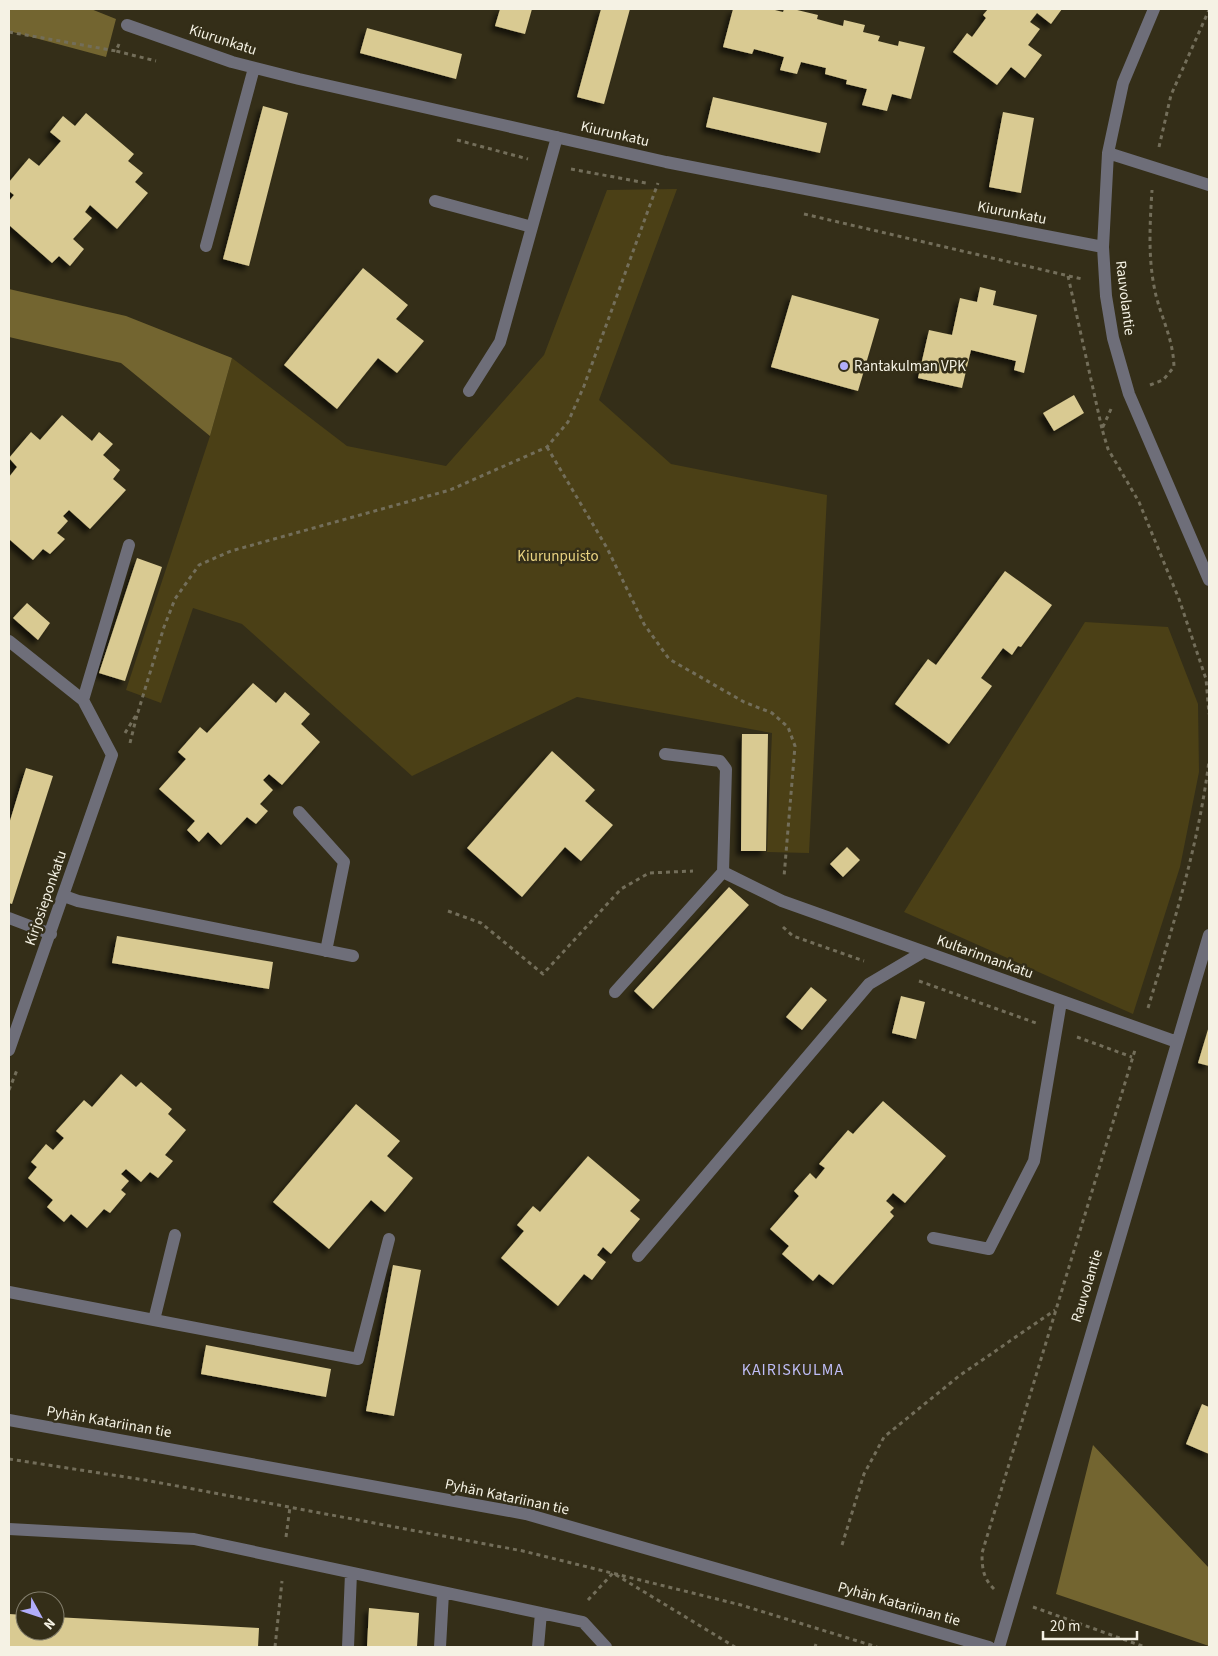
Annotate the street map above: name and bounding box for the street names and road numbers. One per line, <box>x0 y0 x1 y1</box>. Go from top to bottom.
street label: Kiurunkatu <box>186 19 260 61</box>
street label: Kiurunkatu <box>579 116 651 152</box>
street label: Kiurunkatu <box>976 196 1048 230</box>
street label: Rauvolantie <box>1110 259 1140 337</box>
street label: Kirjosieponkatu <box>20 848 72 948</box>
street label: Kultarinnankatu <box>934 930 1036 984</box>
street label: Rauvolantie <box>1066 1247 1108 1325</box>
street label: Pyhän Katariinan tie <box>45 1401 173 1443</box>
street label: Pyhän Katariinan tie <box>443 1474 571 1520</box>
street label: Pyhän Katariinan tie <box>835 1576 963 1632</box>

